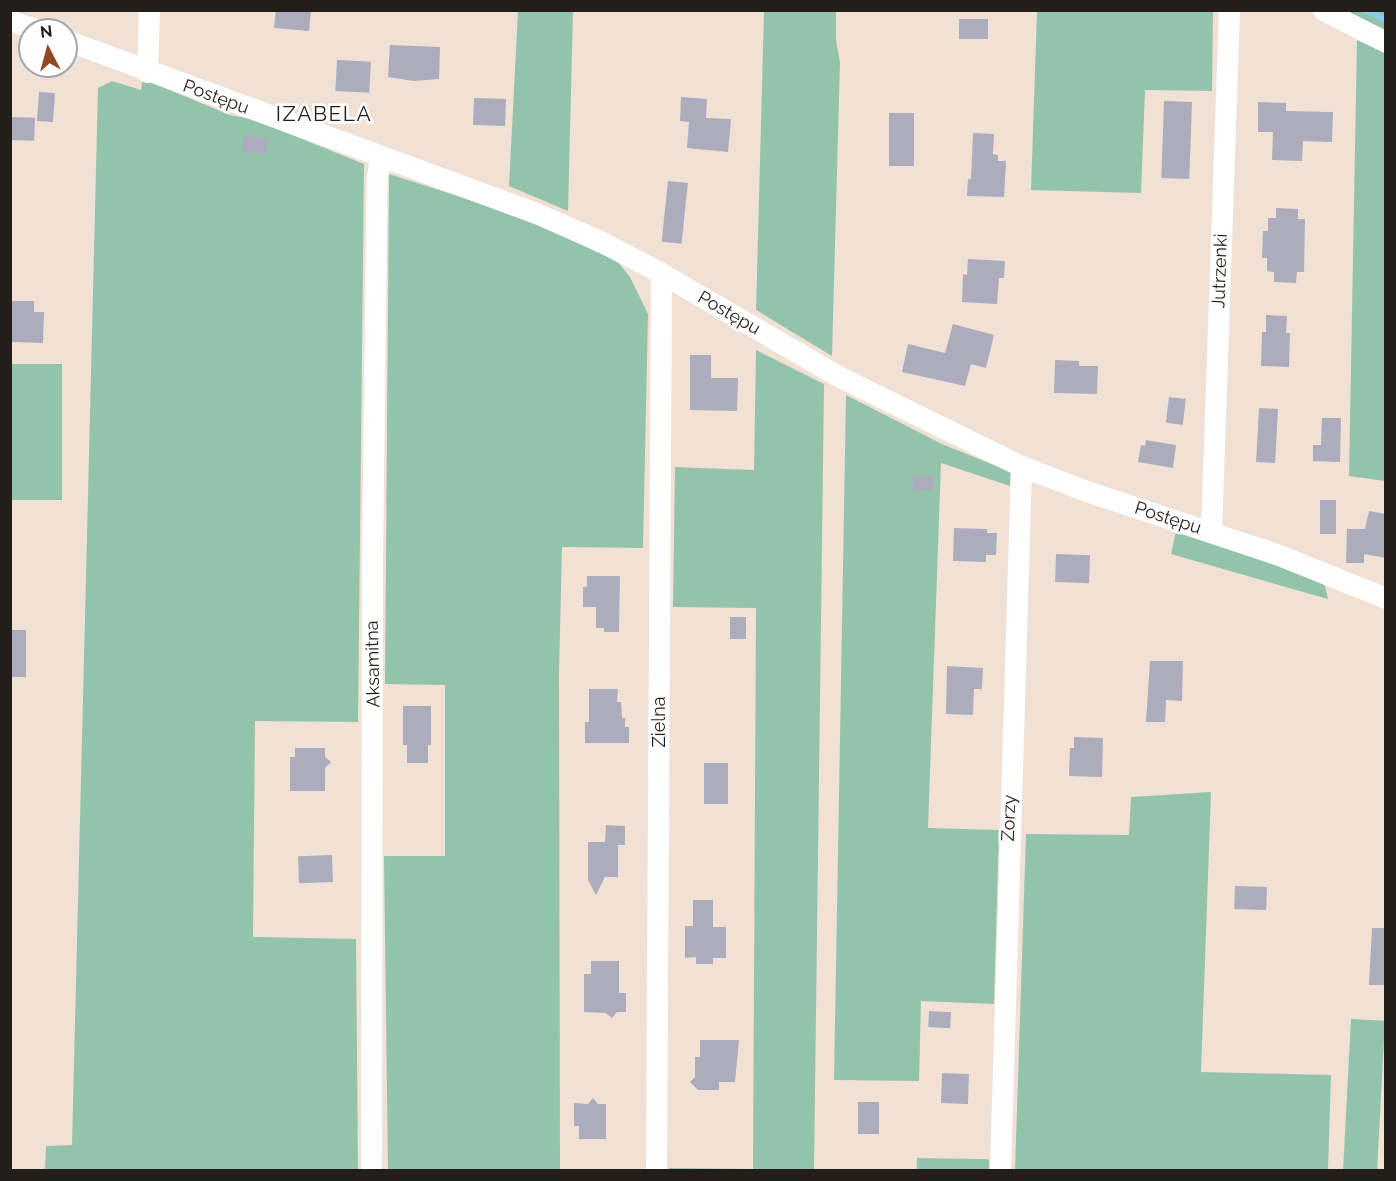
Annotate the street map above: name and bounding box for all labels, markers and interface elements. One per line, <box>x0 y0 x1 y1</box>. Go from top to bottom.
north arrow <box>18 18 78 78</box>
text: N <box>39 22 53 42</box>
street label: Postępu <box>180 75 252 119</box>
district label: IZABELA <box>276 101 372 127</box>
street label: Jutrzenki <box>1208 233 1232 309</box>
street label: Postępu <box>694 286 764 340</box>
street label: Postępu <box>1132 497 1204 539</box>
street label: Aksamitna <box>361 620 385 708</box>
street label: Zielna <box>648 696 670 748</box>
street label: Zorzy <box>997 794 1021 842</box>

